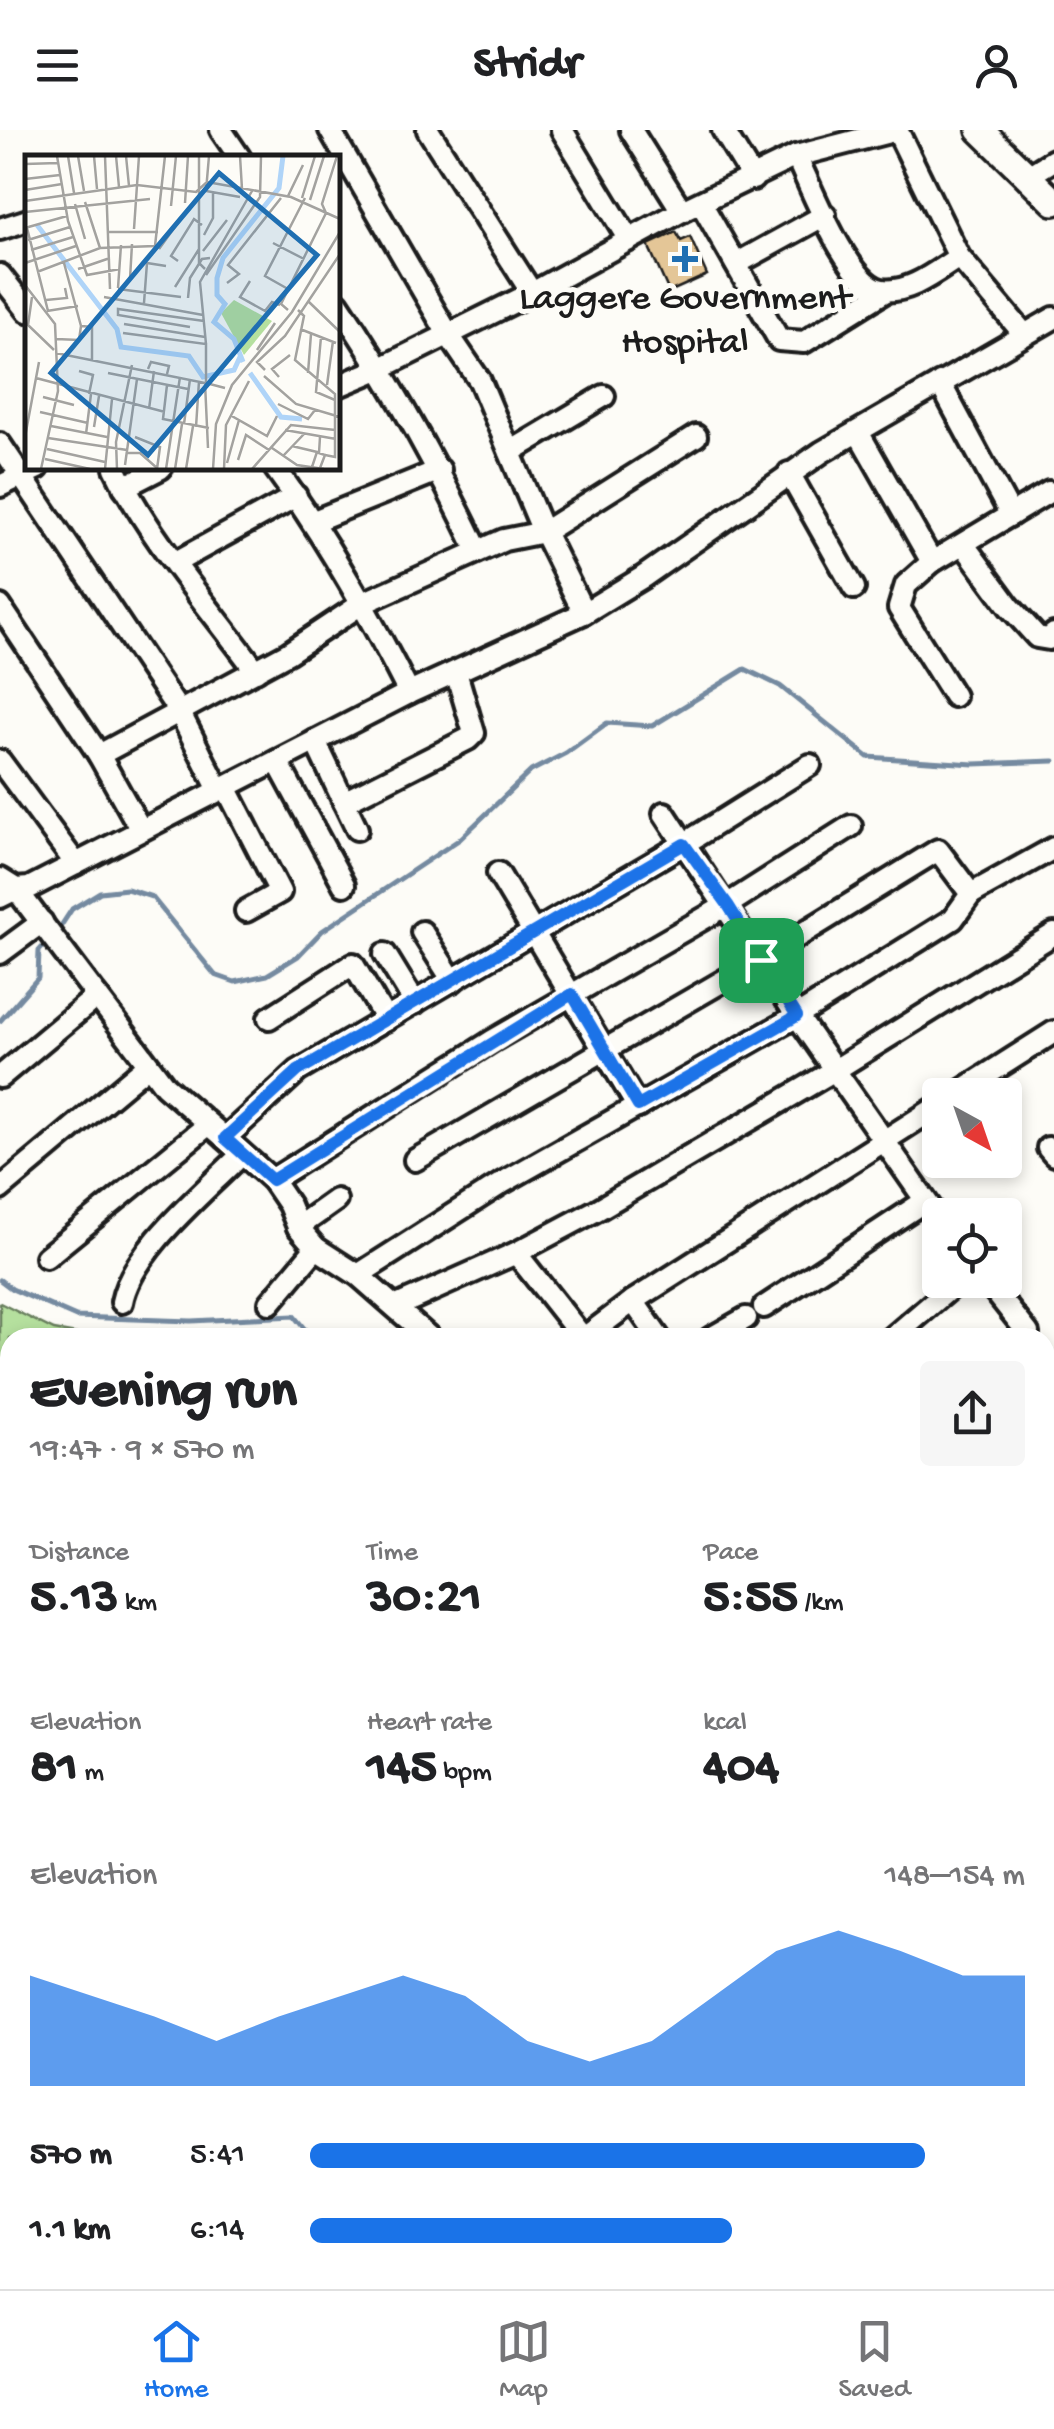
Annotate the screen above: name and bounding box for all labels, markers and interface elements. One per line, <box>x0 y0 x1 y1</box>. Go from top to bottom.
icon: menu <box>30 38 85 93</box>
icon: person <box>969 38 1024 93</box>
text: Stridr <box>473 39 581 92</box>
inset map <box>25 155 340 470</box>
marker: Laggere Government Hospital <box>672 246 698 272</box>
place label: Laggere Government Hospital <box>519 278 854 366</box>
pin <box>719 918 804 1003</box>
icon: arrive <box>734 933 789 988</box>
north arrow <box>922 1078 1022 1178</box>
map controls <box>922 1078 1022 1298</box>
button: locate <box>922 1198 1022 1298</box>
button: share <box>920 1361 1025 1466</box>
text: Evening run <box>30 1362 297 1426</box>
text: 19:47 · 9 × 570 m <box>30 1432 255 1470</box>
text: Distance <box>30 1537 129 1570</box>
text: Time <box>367 1537 418 1570</box>
text: Pace <box>703 1537 758 1570</box>
text: 5.13 <box>30 1570 118 1629</box>
text: 30:21 <box>367 1570 481 1629</box>
text: 5:55 <box>703 1570 798 1629</box>
text: km <box>118 1587 157 1620</box>
text: /km <box>798 1587 844 1620</box>
text: Elevation <box>30 1707 141 1740</box>
text: Heart rate <box>367 1707 492 1740</box>
text: kcal <box>703 1707 747 1740</box>
text: 81 <box>30 1740 78 1799</box>
text: 145 <box>367 1740 437 1799</box>
text: 404 <box>703 1740 779 1799</box>
text: m <box>78 1757 104 1790</box>
text: bpm <box>437 1757 492 1790</box>
text: Elevation <box>30 1858 157 1896</box>
text: 148–154 m <box>885 1858 1025 1896</box>
text: 570 m <box>30 2137 112 2175</box>
text: 5:41 <box>190 2137 245 2175</box>
text: 1.1 km <box>30 2212 110 2250</box>
text: 6:14 <box>190 2212 244 2250</box>
tab: Home <box>144 2314 209 2407</box>
tab: Map <box>496 2314 551 2407</box>
tab: Saved <box>838 2314 910 2407</box>

